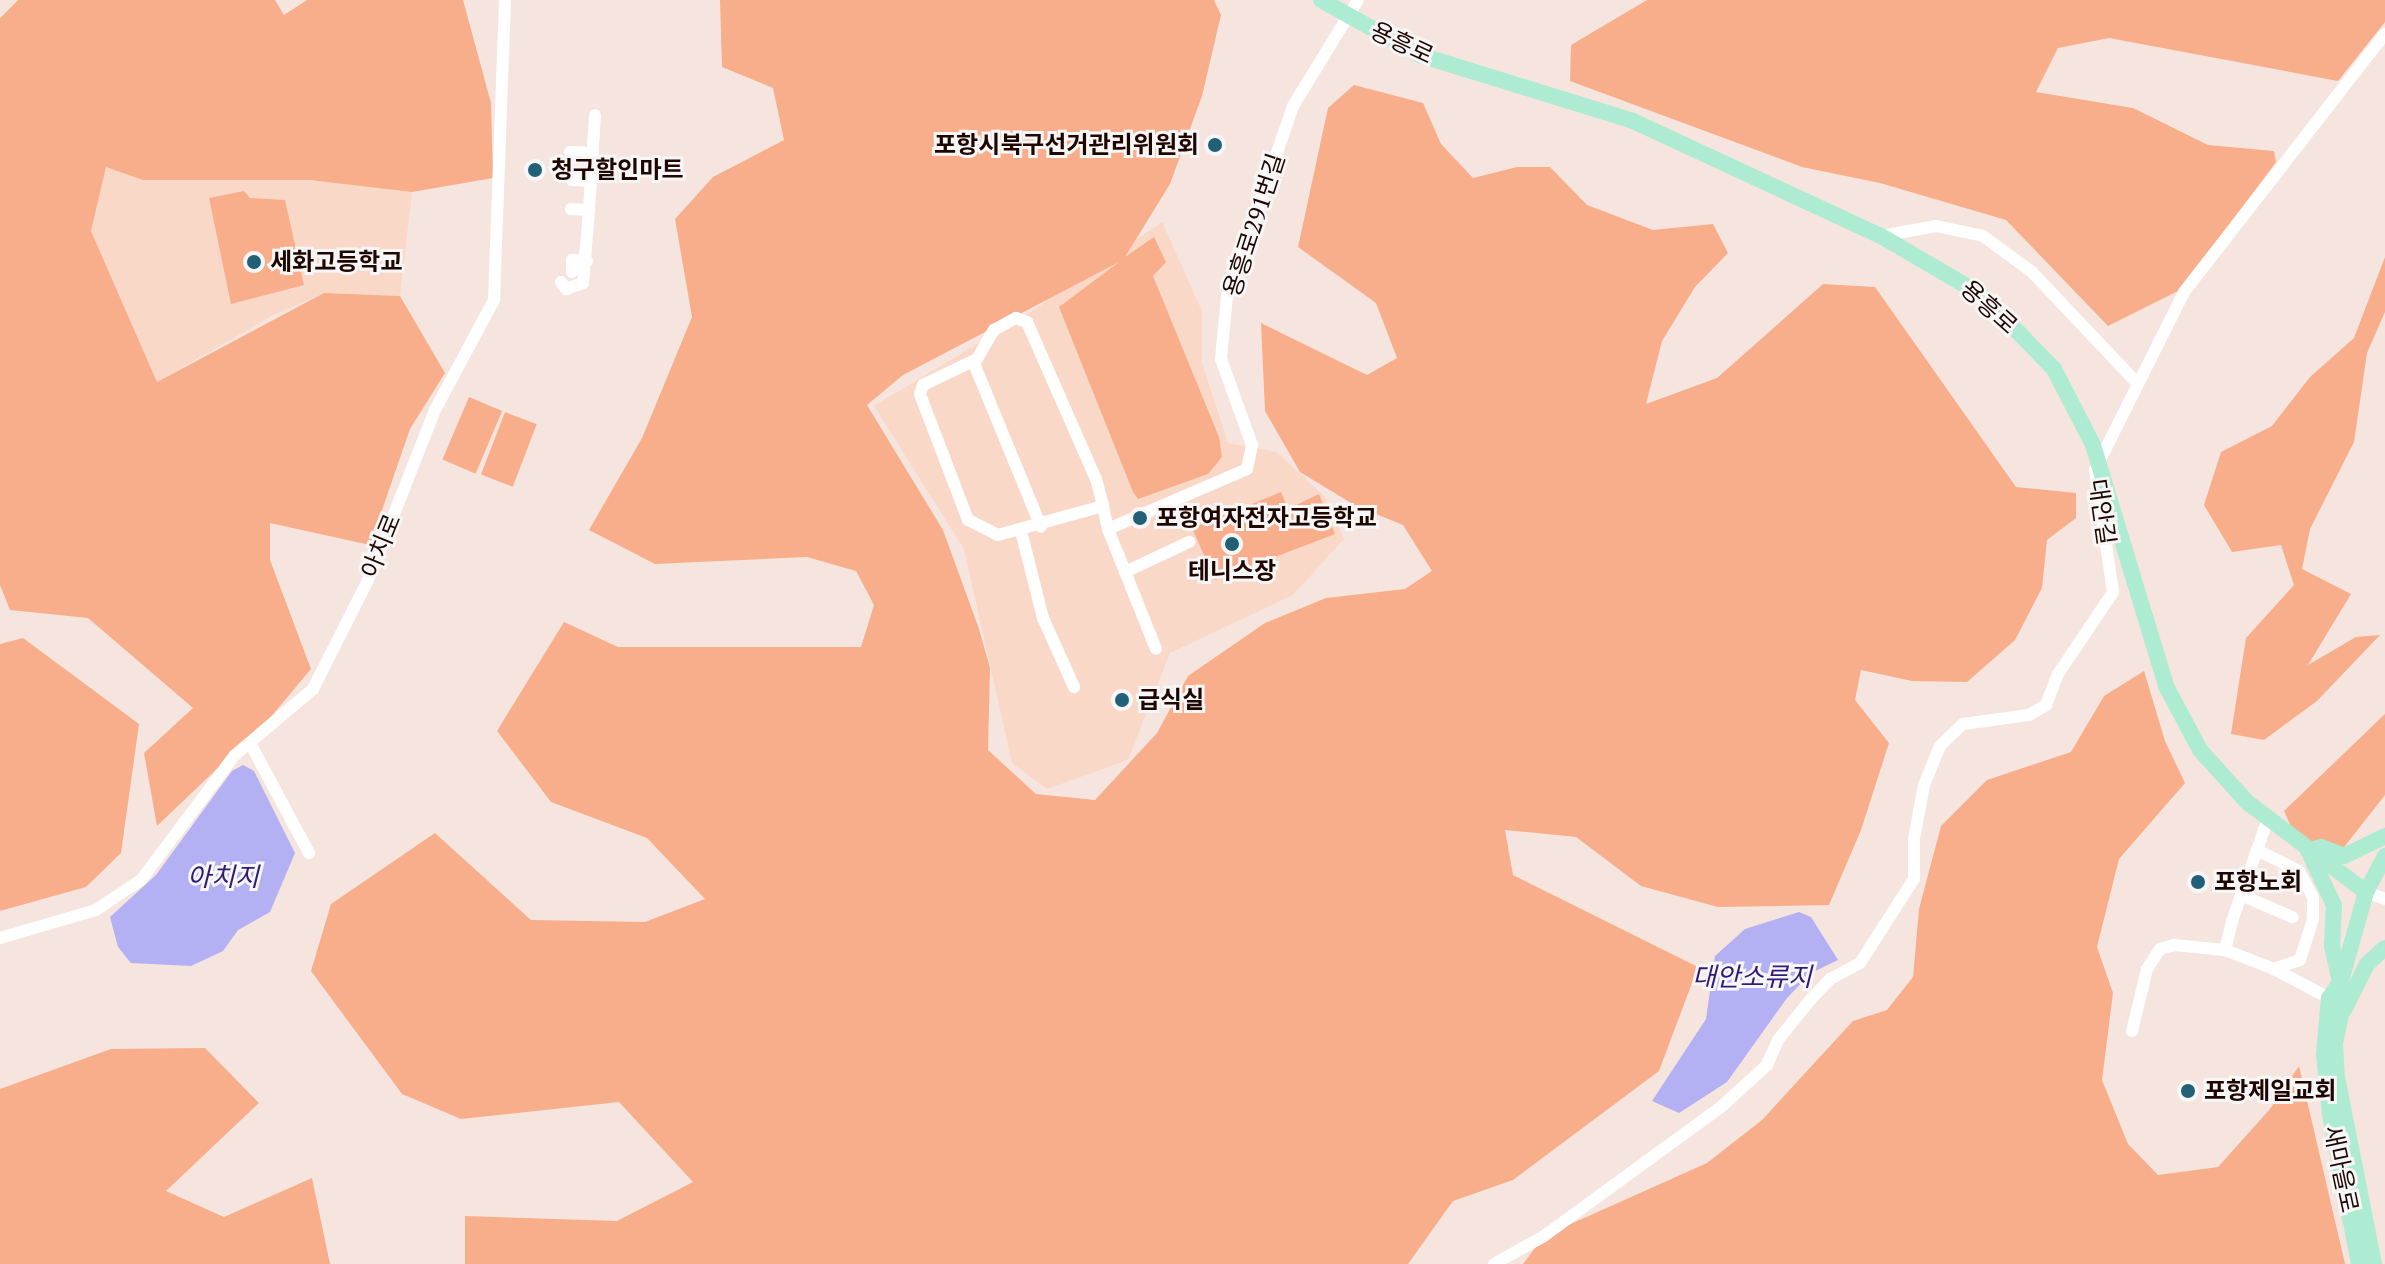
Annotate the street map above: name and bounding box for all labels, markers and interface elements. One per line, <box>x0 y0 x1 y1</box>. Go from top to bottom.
street label: 용흥로 <box>1366 16 1438 70</box>
place label: 포항시북구선거관리위원회 <box>934 131 1199 159</box>
marker: 포항시북구선거관리위원회 <box>1206 136 1224 154</box>
street label: 용흥로291번길 <box>1217 150 1291 300</box>
place label: 청구할인마트 <box>551 156 683 184</box>
marker: 청구할인마트 <box>526 161 544 179</box>
place label: 세화고등학교 <box>270 248 402 276</box>
marker: 세화고등학교 <box>245 253 263 271</box>
street label: 용흥로 <box>1955 274 2023 340</box>
street label: 대안길 <box>2083 477 2121 547</box>
place label: 포항여자전자고등학교 <box>1156 504 1377 532</box>
marker: 포항여자전자고등학교 <box>1131 509 1149 527</box>
street label: 아치로 <box>355 510 407 582</box>
marker: 테니스장 <box>1223 535 1241 553</box>
place label: 테니스장 <box>1188 557 1276 585</box>
place label: 급식실 <box>1138 686 1204 714</box>
marker: 급식실 <box>1113 691 1131 709</box>
water label: 아치지 <box>187 861 259 893</box>
place label: 포항노회 <box>2214 868 2302 896</box>
marker: 포항노회 <box>2189 873 2207 891</box>
water label: 대안소류지 <box>1692 961 1812 993</box>
place label: 포항제일교회 <box>2204 1077 2336 1105</box>
marker: 포항제일교회 <box>2179 1082 2197 1100</box>
street label: 새마을로 <box>2318 1123 2364 1215</box>

